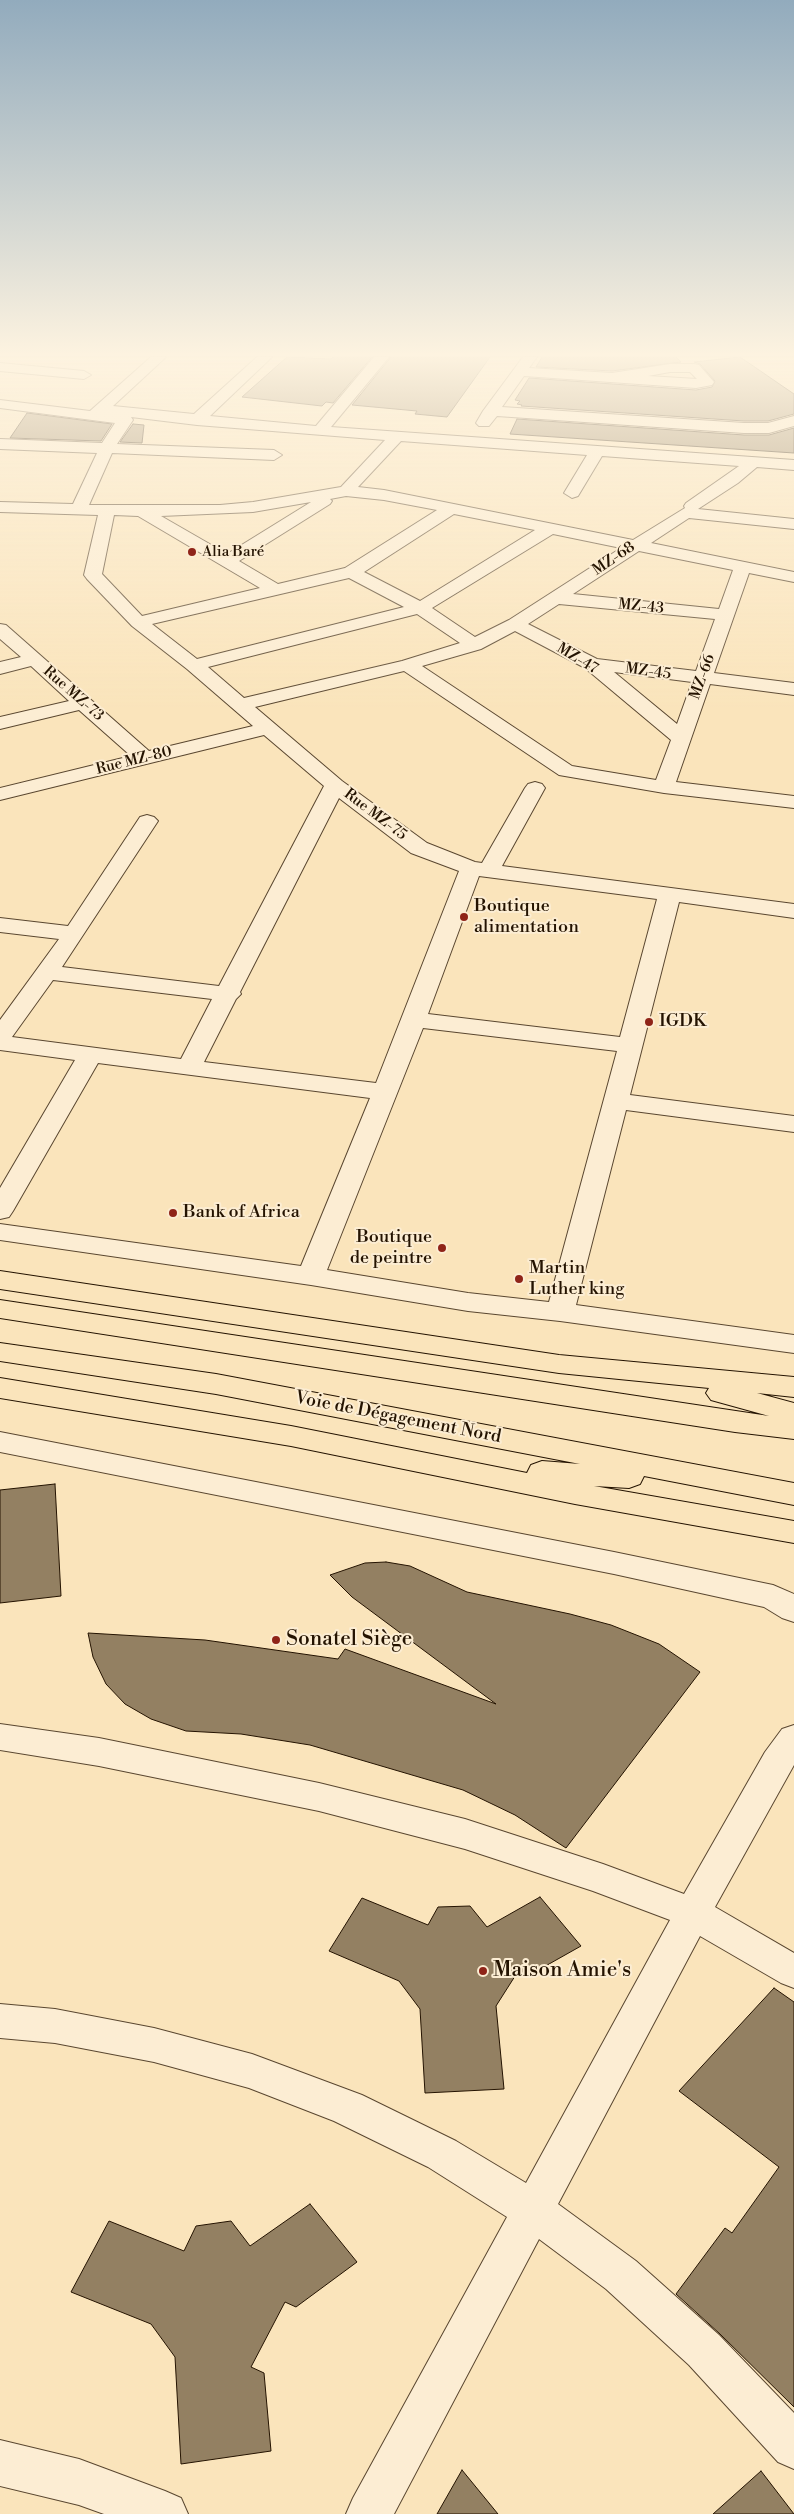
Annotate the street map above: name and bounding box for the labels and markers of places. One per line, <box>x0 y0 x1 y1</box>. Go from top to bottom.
place label: Alia Baré <box>202 543 264 561</box>
marker: Alia Baré <box>186 546 198 558</box>
place label: Boutique alimentation <box>474 896 579 939</box>
marker: Boutique alimentation <box>458 911 470 923</box>
place label: IGDK <box>659 1011 706 1033</box>
marker: IGDK <box>643 1016 655 1028</box>
place label: Bank of Africa <box>183 1202 300 1224</box>
marker: Bank of Africa <box>167 1207 179 1219</box>
place label: Boutique de peintre <box>350 1227 432 1270</box>
marker: Boutique de peintre <box>436 1242 448 1254</box>
place label: Martin Luther king <box>529 1258 624 1300</box>
marker: Martin Luther king <box>513 1273 525 1285</box>
place label: Sonatel Siège <box>286 1627 412 1653</box>
marker: Sonatel Siège <box>270 1634 282 1646</box>
place label: Maison Amie's <box>493 1958 631 1984</box>
marker: Maison Amie's <box>477 1965 489 1977</box>

